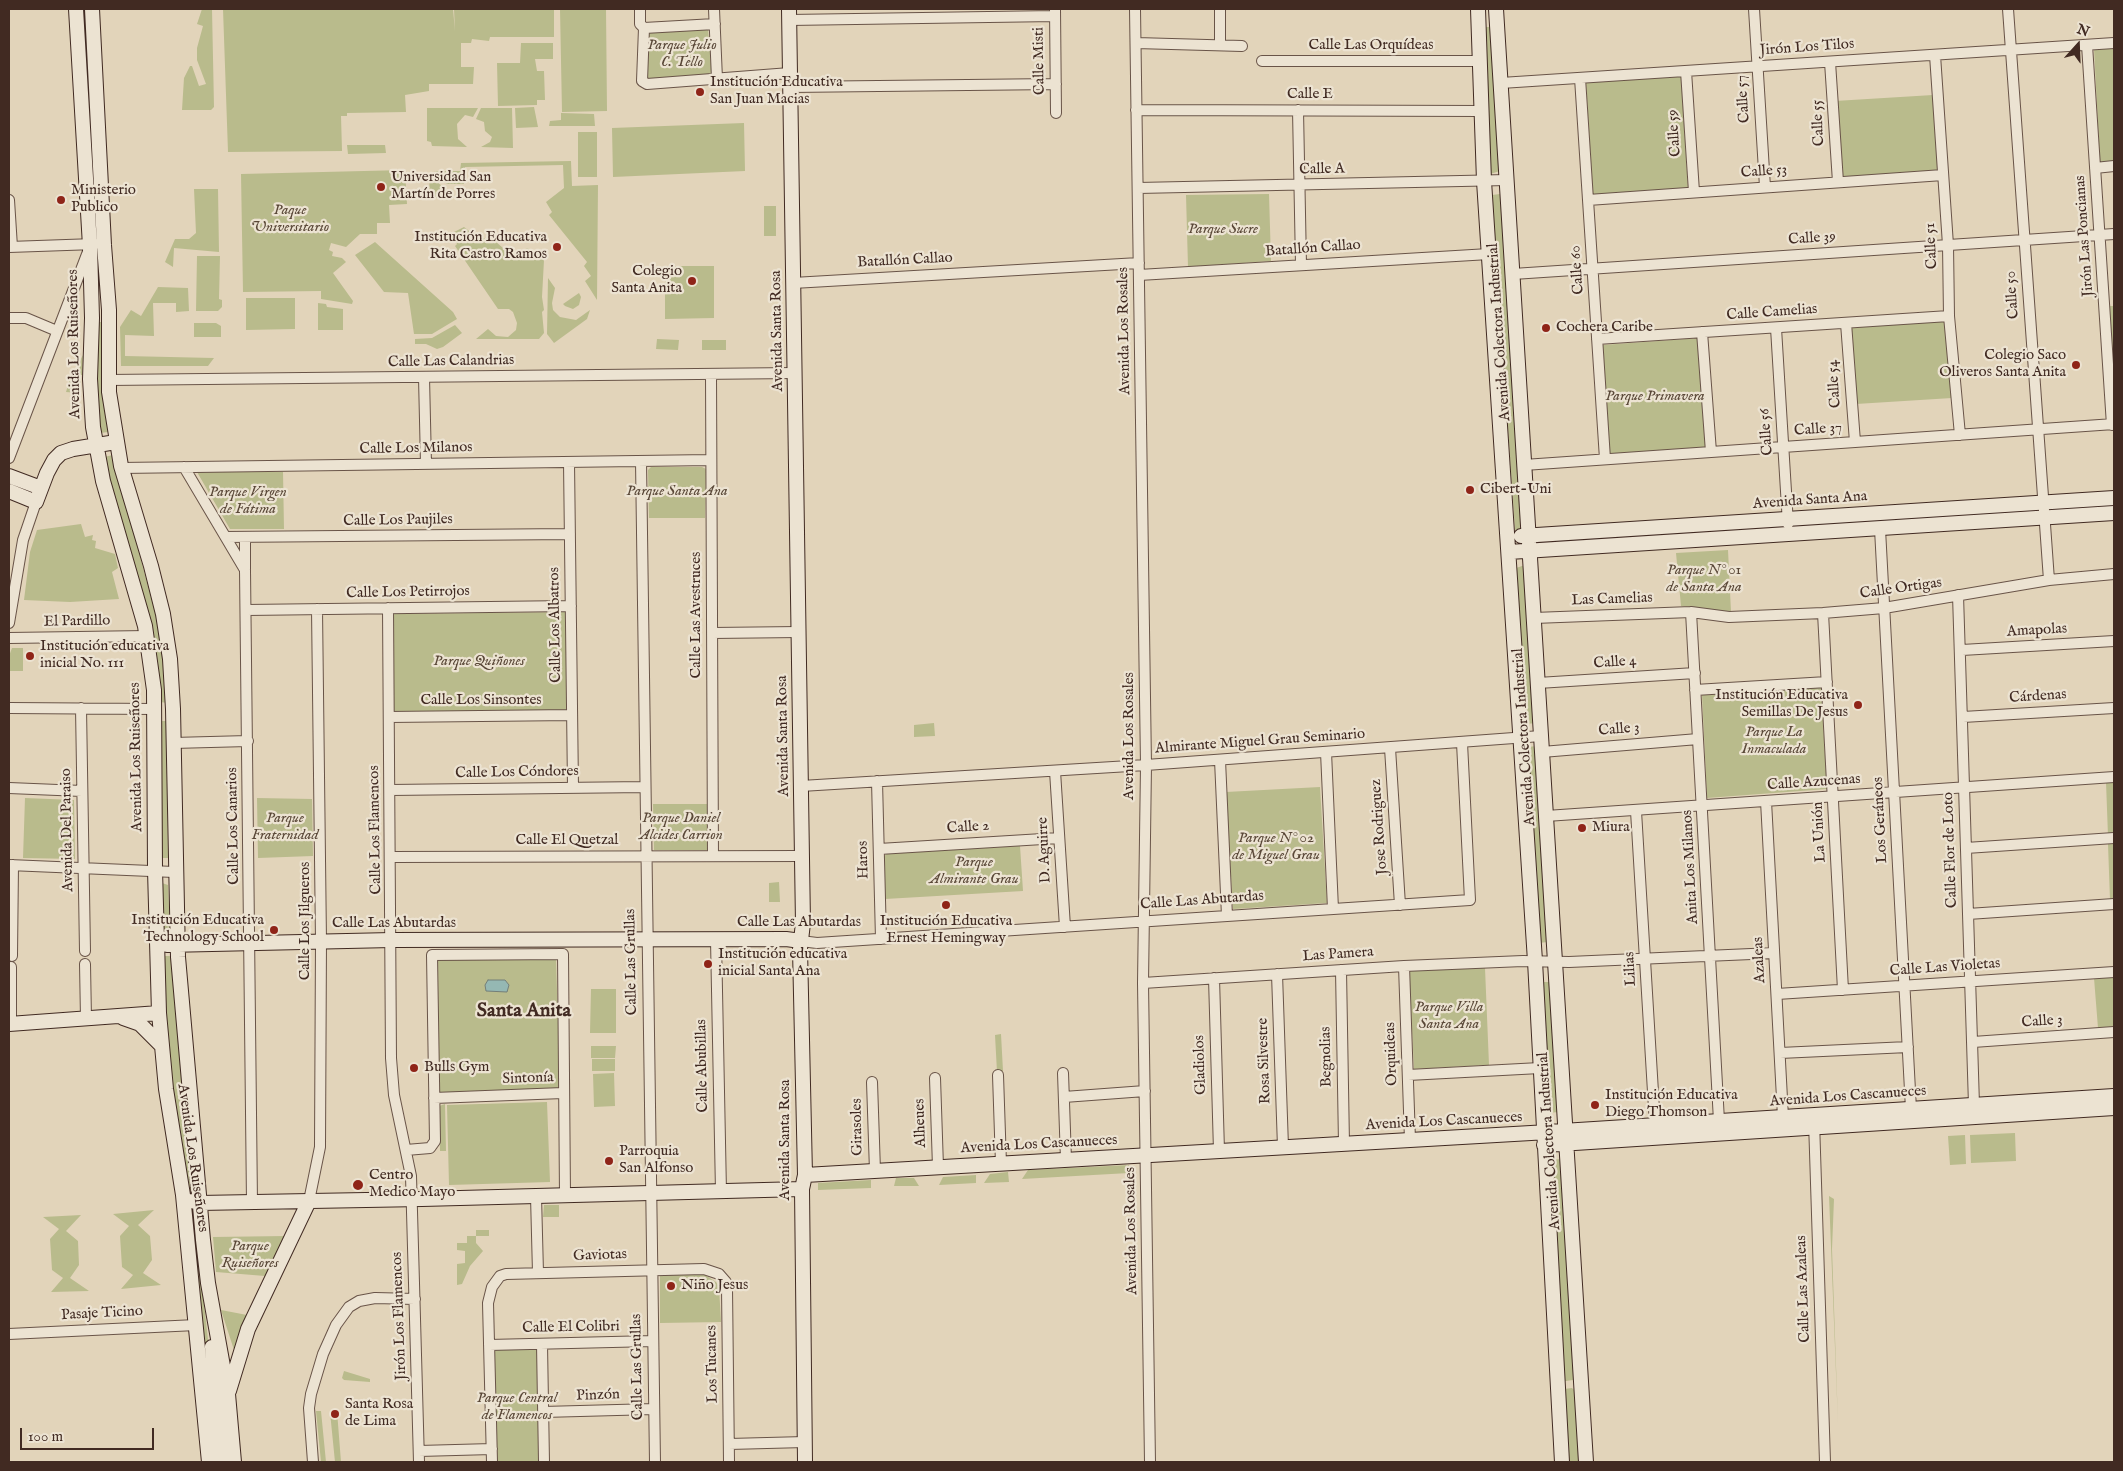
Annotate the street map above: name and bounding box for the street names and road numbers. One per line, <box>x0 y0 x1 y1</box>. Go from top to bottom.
street label: Calle Misti <box>1030 27 1050 95</box>
street label: Jirón Los Tilos <box>1759 36 1855 60</box>
street label: Calle Las Orquídeas <box>1309 37 1433 55</box>
street label: Calle 57 <box>1733 74 1755 124</box>
street label: Calle E <box>1287 86 1333 104</box>
street label: Calle 55 <box>1809 99 1829 147</box>
street label: Calle 59 <box>1664 109 1686 157</box>
street label: Calle A <box>1299 161 1345 179</box>
street label: Calle 53 <box>1740 161 1788 183</box>
street label: Jirón Las Poncianas <box>2072 175 2098 297</box>
street label: Calle 51 <box>1922 222 1942 270</box>
street label: Calle 39 <box>1788 228 1836 250</box>
street label: Batallón Callao <box>1265 237 1361 261</box>
street label: Avenida Colectora Industrial <box>1485 242 1515 422</box>
street label: Calle 60 <box>1567 245 1589 295</box>
street label: Batallón Callao <box>857 250 953 272</box>
street label: Avenida Los Rosales <box>1115 267 1135 395</box>
street label: Avenida Los Ruiseñores <box>65 269 85 419</box>
street label: Avenida Santa Rosa <box>768 270 788 392</box>
street label: Calle 50 <box>2002 270 2024 320</box>
street label: Calle Camelias <box>1726 301 1818 325</box>
street label: Calle Las Calandrias <box>388 352 514 372</box>
street label: Calle 54 <box>1824 359 1846 409</box>
street label: Calle 56 <box>1756 408 1778 456</box>
street label: Calle 37 <box>1793 419 1843 441</box>
street label: Calle Los Milanos <box>359 439 473 459</box>
street label: Avenida Santa Ana <box>1752 488 1868 514</box>
street label: Calle Los Paujiles <box>343 511 453 531</box>
street label: Calle Las Avestruces <box>688 552 706 678</box>
street label: Calle Los Albatros <box>546 567 566 683</box>
street label: Calle Ortigas <box>1859 574 1943 604</box>
street label: Calle Los Petirrojos <box>346 583 470 603</box>
street label: Las Camelias <box>1571 590 1653 610</box>
street label: El Pardillo <box>44 612 110 632</box>
street label: Amapolas <box>2006 620 2068 642</box>
street label: Avenida Colectora Industrial <box>1510 647 1540 827</box>
street label: Calle 4 <box>1593 653 1637 673</box>
street label: Avenida Los Rosales <box>1121 672 1139 800</box>
street label: Avenida Santa Rosa <box>774 675 794 797</box>
street label: Avenida Los Ruiseñores <box>127 682 147 832</box>
street label: Cárdenas <box>2009 686 2067 708</box>
street label: Calle Los Sinsontes <box>420 692 542 710</box>
street label: Calle 3 <box>1598 719 1640 741</box>
street label: Almirante Miguel Grau Seminario <box>1154 726 1366 758</box>
street label: Calle Los Cóndores <box>455 763 579 783</box>
street label: Calle Los Flamencos <box>366 765 386 895</box>
street label: Calle Los Canarios <box>224 767 244 885</box>
street label: Avenida Del Paraiso <box>58 768 78 892</box>
street label: Calle Azucenas <box>1767 771 1861 795</box>
street label: Los Geráneos <box>1870 776 1892 864</box>
street label: Jose Rodriguez <box>1368 779 1392 875</box>
street label: Calle Flor de Loto <box>1940 792 1962 908</box>
street label: La Unión <box>1809 801 1831 863</box>
street label: Anita Los Milanos <box>1679 809 1703 925</box>
street label: D. Aguirre <box>1034 816 1056 884</box>
street label: Calle 2 <box>946 818 990 838</box>
street label: Calle El Quetzal <box>516 832 618 850</box>
street label: Haros <box>855 841 873 879</box>
street label: Calle Los Jilgueros <box>297 862 315 980</box>
street label: Calle Las Abutardas <box>1140 888 1264 914</box>
street label: Calle Las Grullas <box>622 909 642 1015</box>
street label: Calle Las Abutardas <box>737 914 861 932</box>
street label: Calle Las Abutardas <box>332 915 456 933</box>
street label: Azaleas <box>1750 936 1770 984</box>
street label: Las Pamera <box>1302 944 1374 966</box>
street label: Lilias <box>1621 951 1641 987</box>
street label: Calle Las Violetas <box>1889 955 2001 981</box>
street label: Calle 3 <box>2021 1012 2063 1032</box>
street label: Rosa Silvestre <box>1254 1018 1276 1104</box>
street label: Calle Abubillas <box>693 1019 713 1113</box>
street label: Orquideas <box>1382 1022 1402 1086</box>
street label: Begnolias <box>1317 1026 1337 1088</box>
street label: Gladiolos <box>1191 1035 1211 1095</box>
street label: Avenida Colectora Industrial <box>1535 1051 1565 1231</box>
street label: Sintonía <box>502 1069 554 1089</box>
street label: Avenida Santa Rosa <box>777 1079 795 1201</box>
street label: Avenida Los Ruiseñores <box>173 1083 211 1233</box>
street label: Avenida Los Cascanueces <box>1769 1083 1927 1111</box>
street label: Girasoles <box>849 1098 867 1156</box>
street label: Alheues <box>911 1098 931 1148</box>
street label: Avenida Los Cascanueces <box>1365 1109 1523 1135</box>
street label: Avenida Los Cascanueces <box>960 1132 1118 1158</box>
street label: Avenida Los Rosales <box>1122 1167 1142 1295</box>
street label: Calle Las Azaleas <box>1793 1235 1815 1343</box>
street label: Gaviotas <box>573 1246 627 1266</box>
street label: Jirón Los Flamencos <box>389 1251 411 1381</box>
street label: Pasaje Ticino <box>61 1303 143 1325</box>
street label: Calle Las Grullas <box>628 1314 648 1420</box>
street label: Calle El Colibri <box>522 1318 620 1338</box>
street label: Los Tucanes <box>703 1325 723 1403</box>
street label: Pinzón <box>576 1386 620 1406</box>

